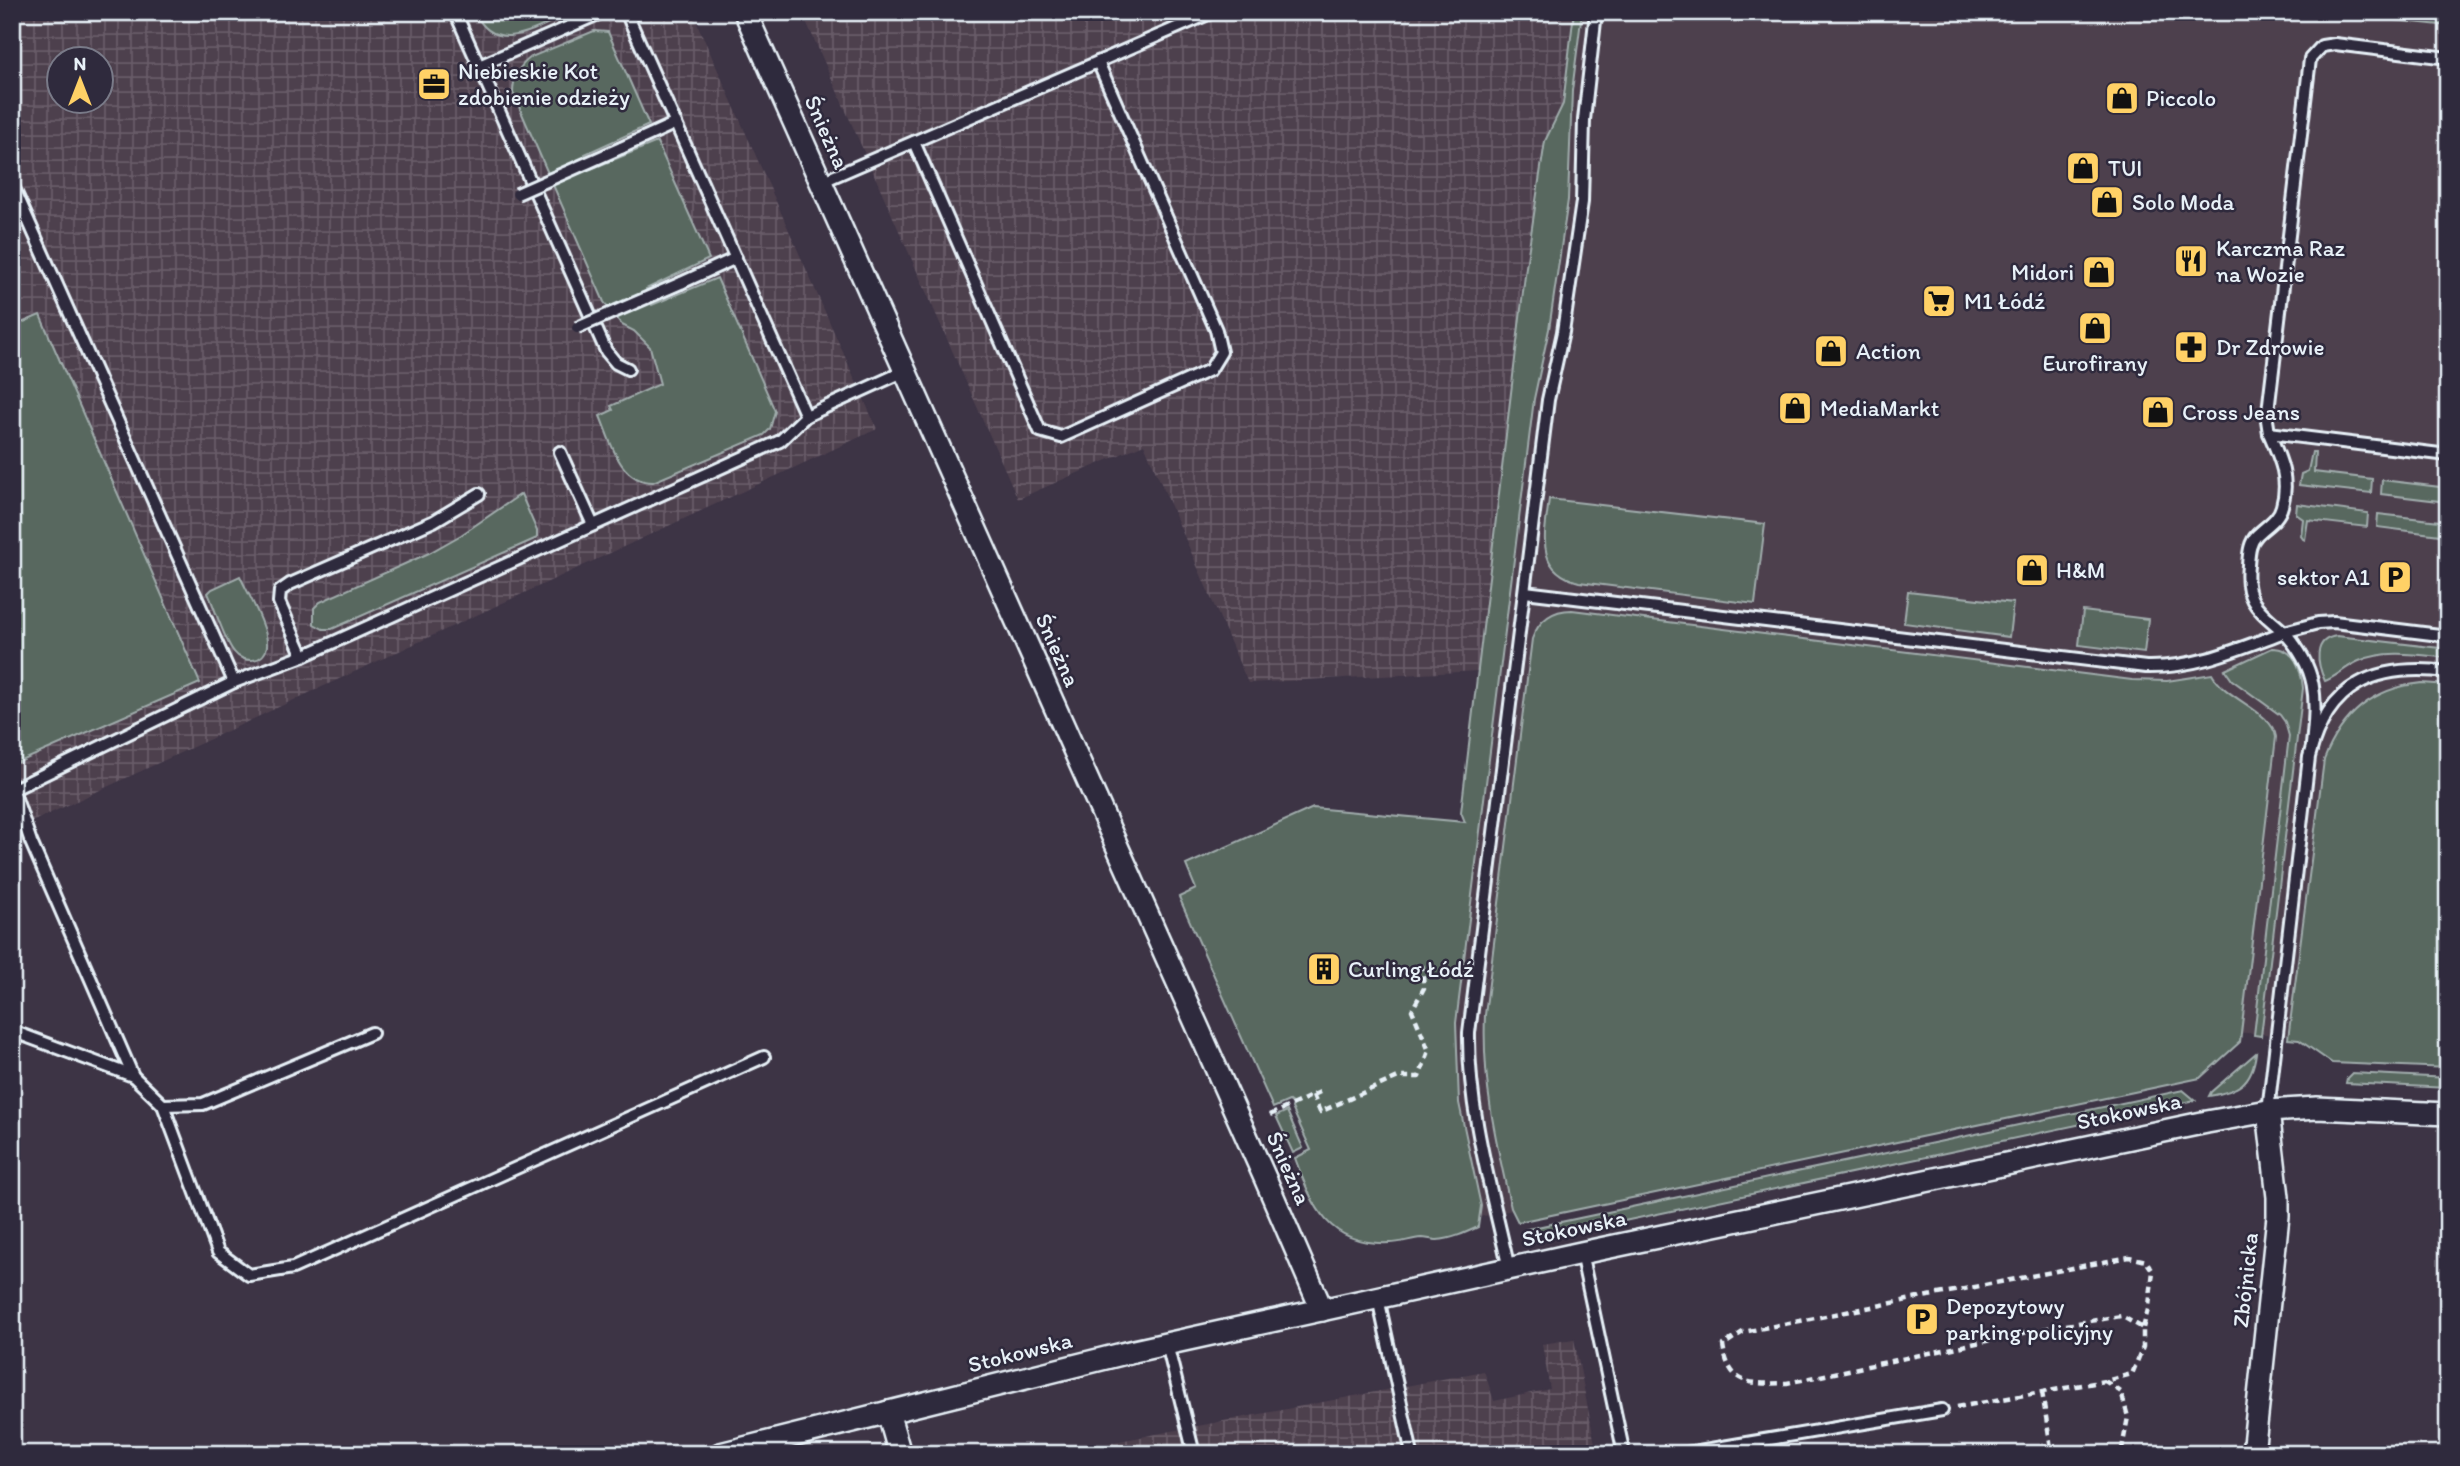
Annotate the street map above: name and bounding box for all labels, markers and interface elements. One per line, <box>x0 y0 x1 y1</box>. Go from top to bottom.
north arrow <box>46 46 116 116</box>
text: N <box>74 52 86 75</box>
place label: Niebieskie Kot zdobienie odzieży <box>458 57 630 111</box>
office icon: Niebieskie Kot zdobienie odzieży <box>415 65 453 103</box>
shop icon: Piccolo <box>2103 79 2141 117</box>
place label: Piccolo <box>2146 84 2216 112</box>
street label: Śnieżna <box>798 91 856 173</box>
shop icon: TUI <box>2064 149 2102 187</box>
place label: TUI <box>2108 154 2142 182</box>
shop icon: Solo Moda <box>2088 183 2126 221</box>
place label: Solo Moda <box>2132 188 2235 216</box>
place label: Karczma Raz na Wozie <box>2216 234 2346 288</box>
restaurant icon: Karczma Raz na Wozie <box>2172 242 2210 280</box>
shop icon: Midori <box>2080 253 2118 291</box>
place label: Midori <box>2011 258 2074 286</box>
supermarket icon: M1 Łódź <box>1920 282 1958 320</box>
place label: M1 Łódź <box>1964 287 2045 315</box>
shop icon: Eurofirany <box>2076 309 2114 347</box>
pharmacy icon: Dr Zdrowie <box>2172 328 2210 366</box>
shop icon: Action <box>1812 332 1850 370</box>
place label: Dr Zdrowie <box>2216 333 2324 361</box>
place label: Action <box>1856 337 1921 365</box>
place label: Eurofirany <box>2042 349 2148 377</box>
shop icon: MediaMarkt <box>1776 389 1814 427</box>
shop icon: Cross Jeans <box>2139 393 2177 431</box>
place label: MediaMarkt <box>1820 394 1939 422</box>
place label: Cross Jeans <box>2182 398 2300 426</box>
shop icon: H&M <box>2013 551 2051 589</box>
place label: H&M <box>2056 556 2105 584</box>
parking icon: sektor A1 <box>2376 558 2414 596</box>
place label: sektor A1 <box>2277 563 2370 591</box>
street label: Śnieżna <box>1029 609 1087 691</box>
building icon: Curling Łódź <box>1305 950 1343 988</box>
place label: Curling Łódź <box>1348 955 1474 983</box>
street label: Stokowska <box>2074 1086 2184 1136</box>
street label: Śnieżna <box>1260 1127 1318 1209</box>
street label: Stokowska <box>1519 1203 1629 1253</box>
street label: Zbójnicka <box>2226 1231 2264 1329</box>
place label: Depozytowy parking policyjny <box>1946 1292 2113 1346</box>
parking icon: Depozytowy parking policyjny <box>1903 1300 1941 1338</box>
street label: Stokowska <box>965 1326 1075 1378</box>

